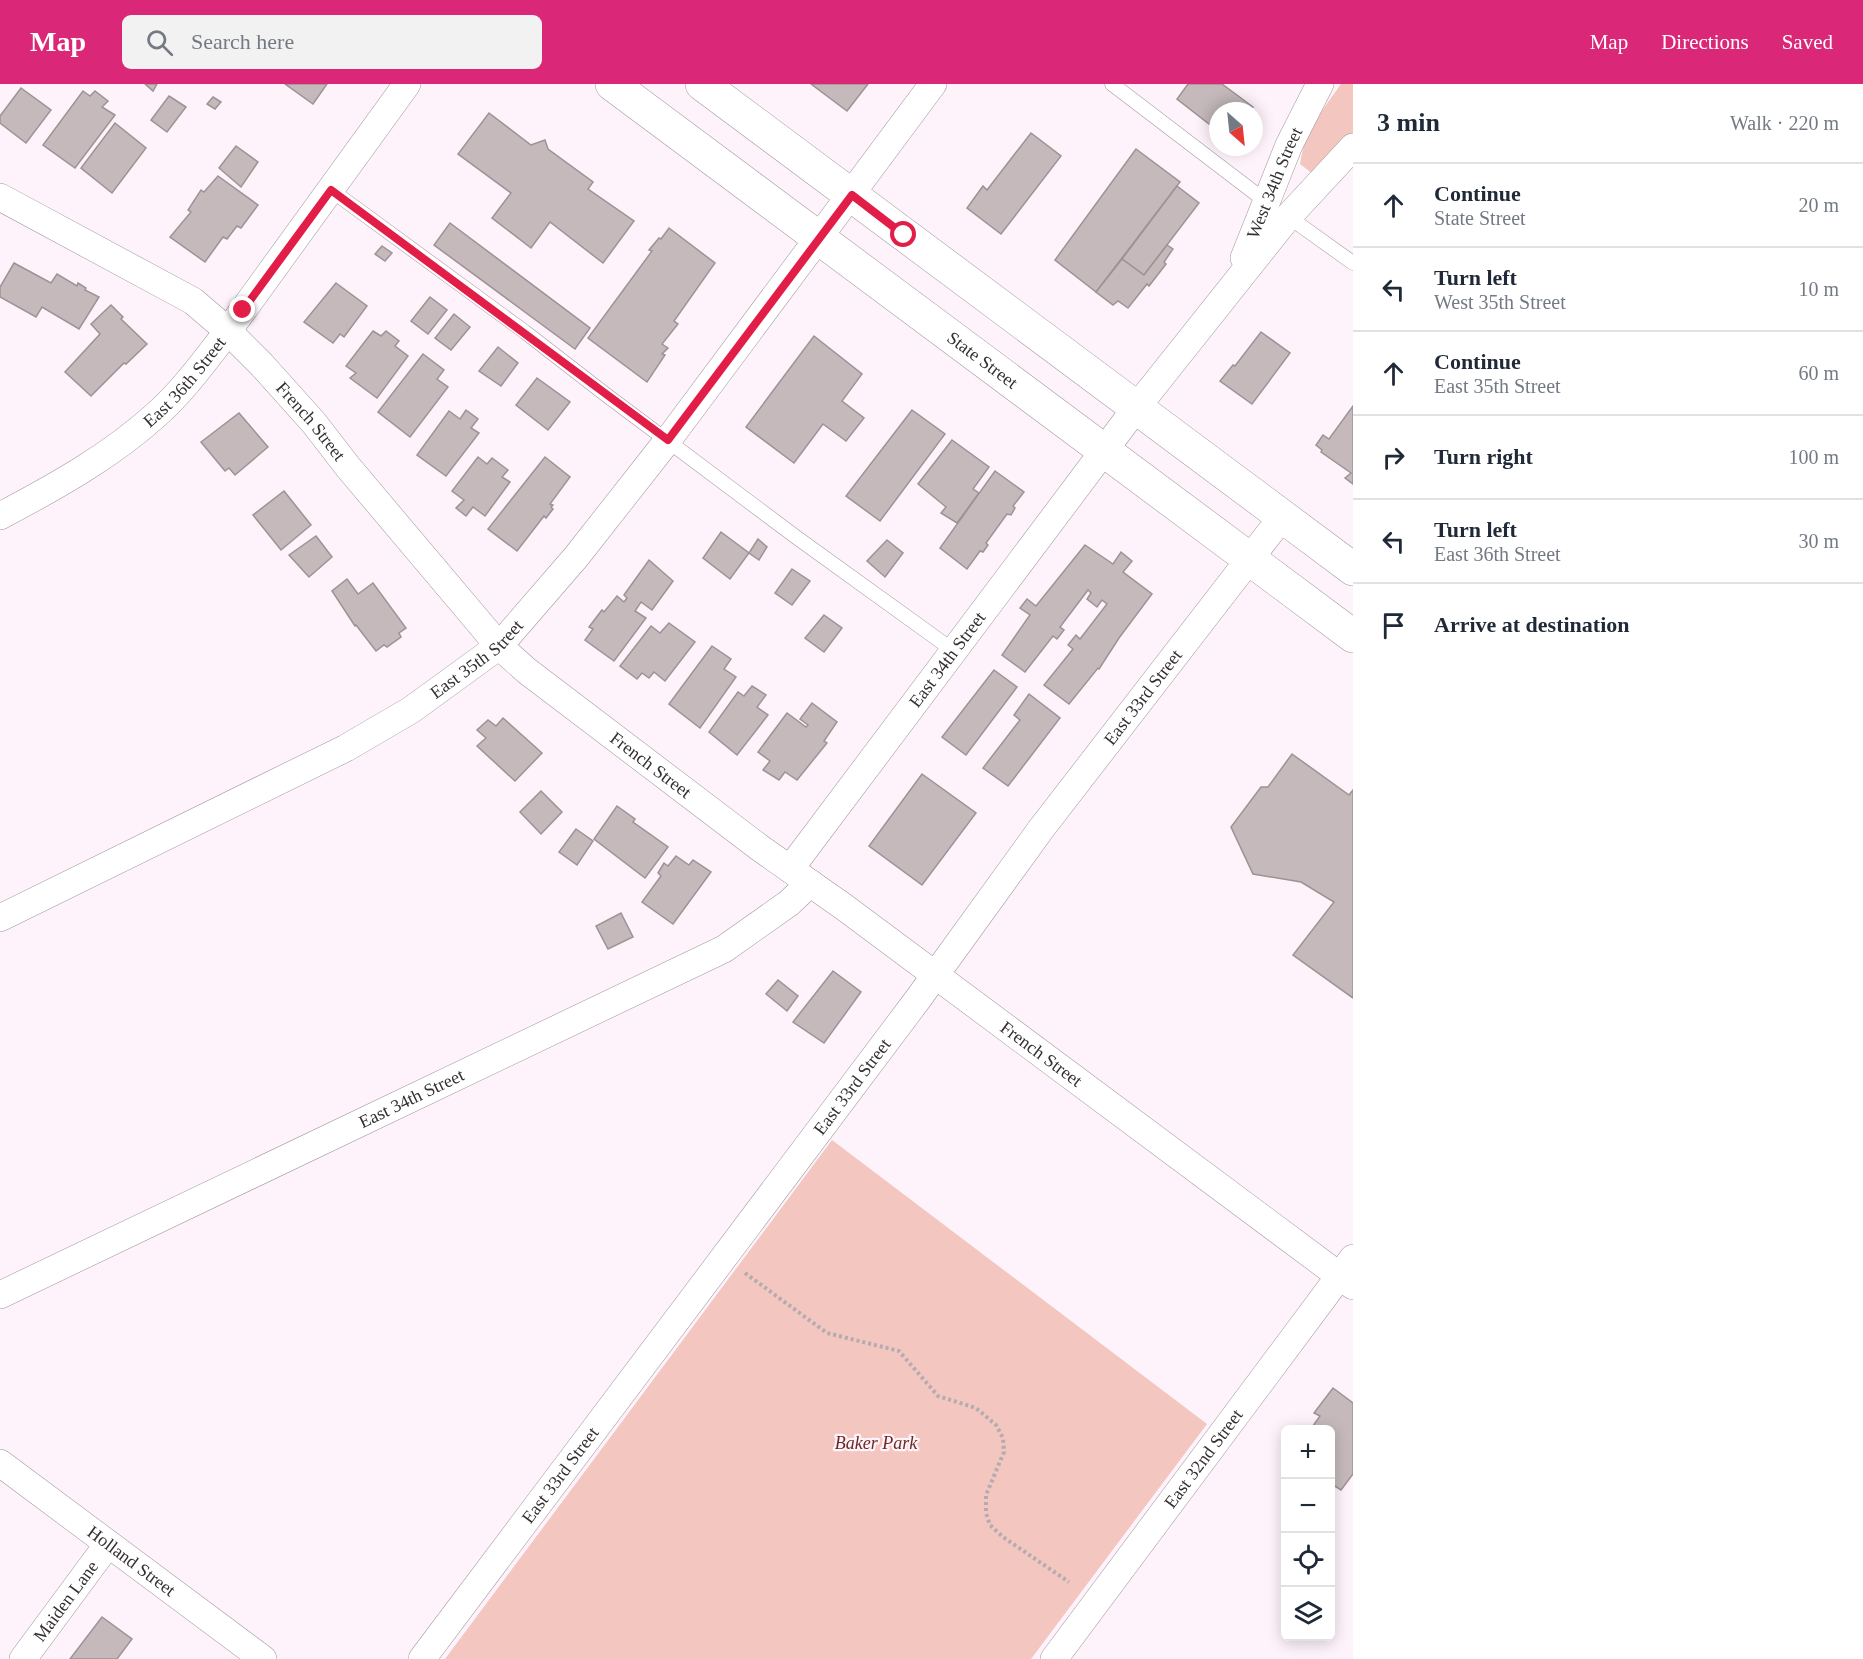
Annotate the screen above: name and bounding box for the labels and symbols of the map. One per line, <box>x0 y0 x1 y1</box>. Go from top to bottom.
north arrow <box>1209 102 1263 156</box>
street label: West 34th Street <box>1243 124 1306 242</box>
route start <box>890 221 916 247</box>
route end <box>229 296 255 322</box>
street label: State Street <box>943 327 1022 393</box>
street label: East 36th Street <box>139 333 230 431</box>
street label: French Street <box>272 378 349 465</box>
street label: East 34th Street <box>905 608 990 711</box>
street label: East 35th Street <box>426 616 527 703</box>
street label: East 33rd Street <box>1100 646 1186 749</box>
street label: French Street <box>606 728 695 802</box>
street label: French Street <box>997 1017 1086 1091</box>
street label: East 33rd Street <box>810 1035 895 1139</box>
street label: East 34th Street <box>356 1065 467 1132</box>
street label: East 32nd Street <box>1160 1405 1247 1512</box>
street label: East 33rd Street <box>518 1423 603 1527</box>
park label: Baker Park <box>835 1433 918 1453</box>
street label: Holland Street <box>84 1522 179 1600</box>
street label: Maiden Lane <box>29 1557 102 1645</box>

